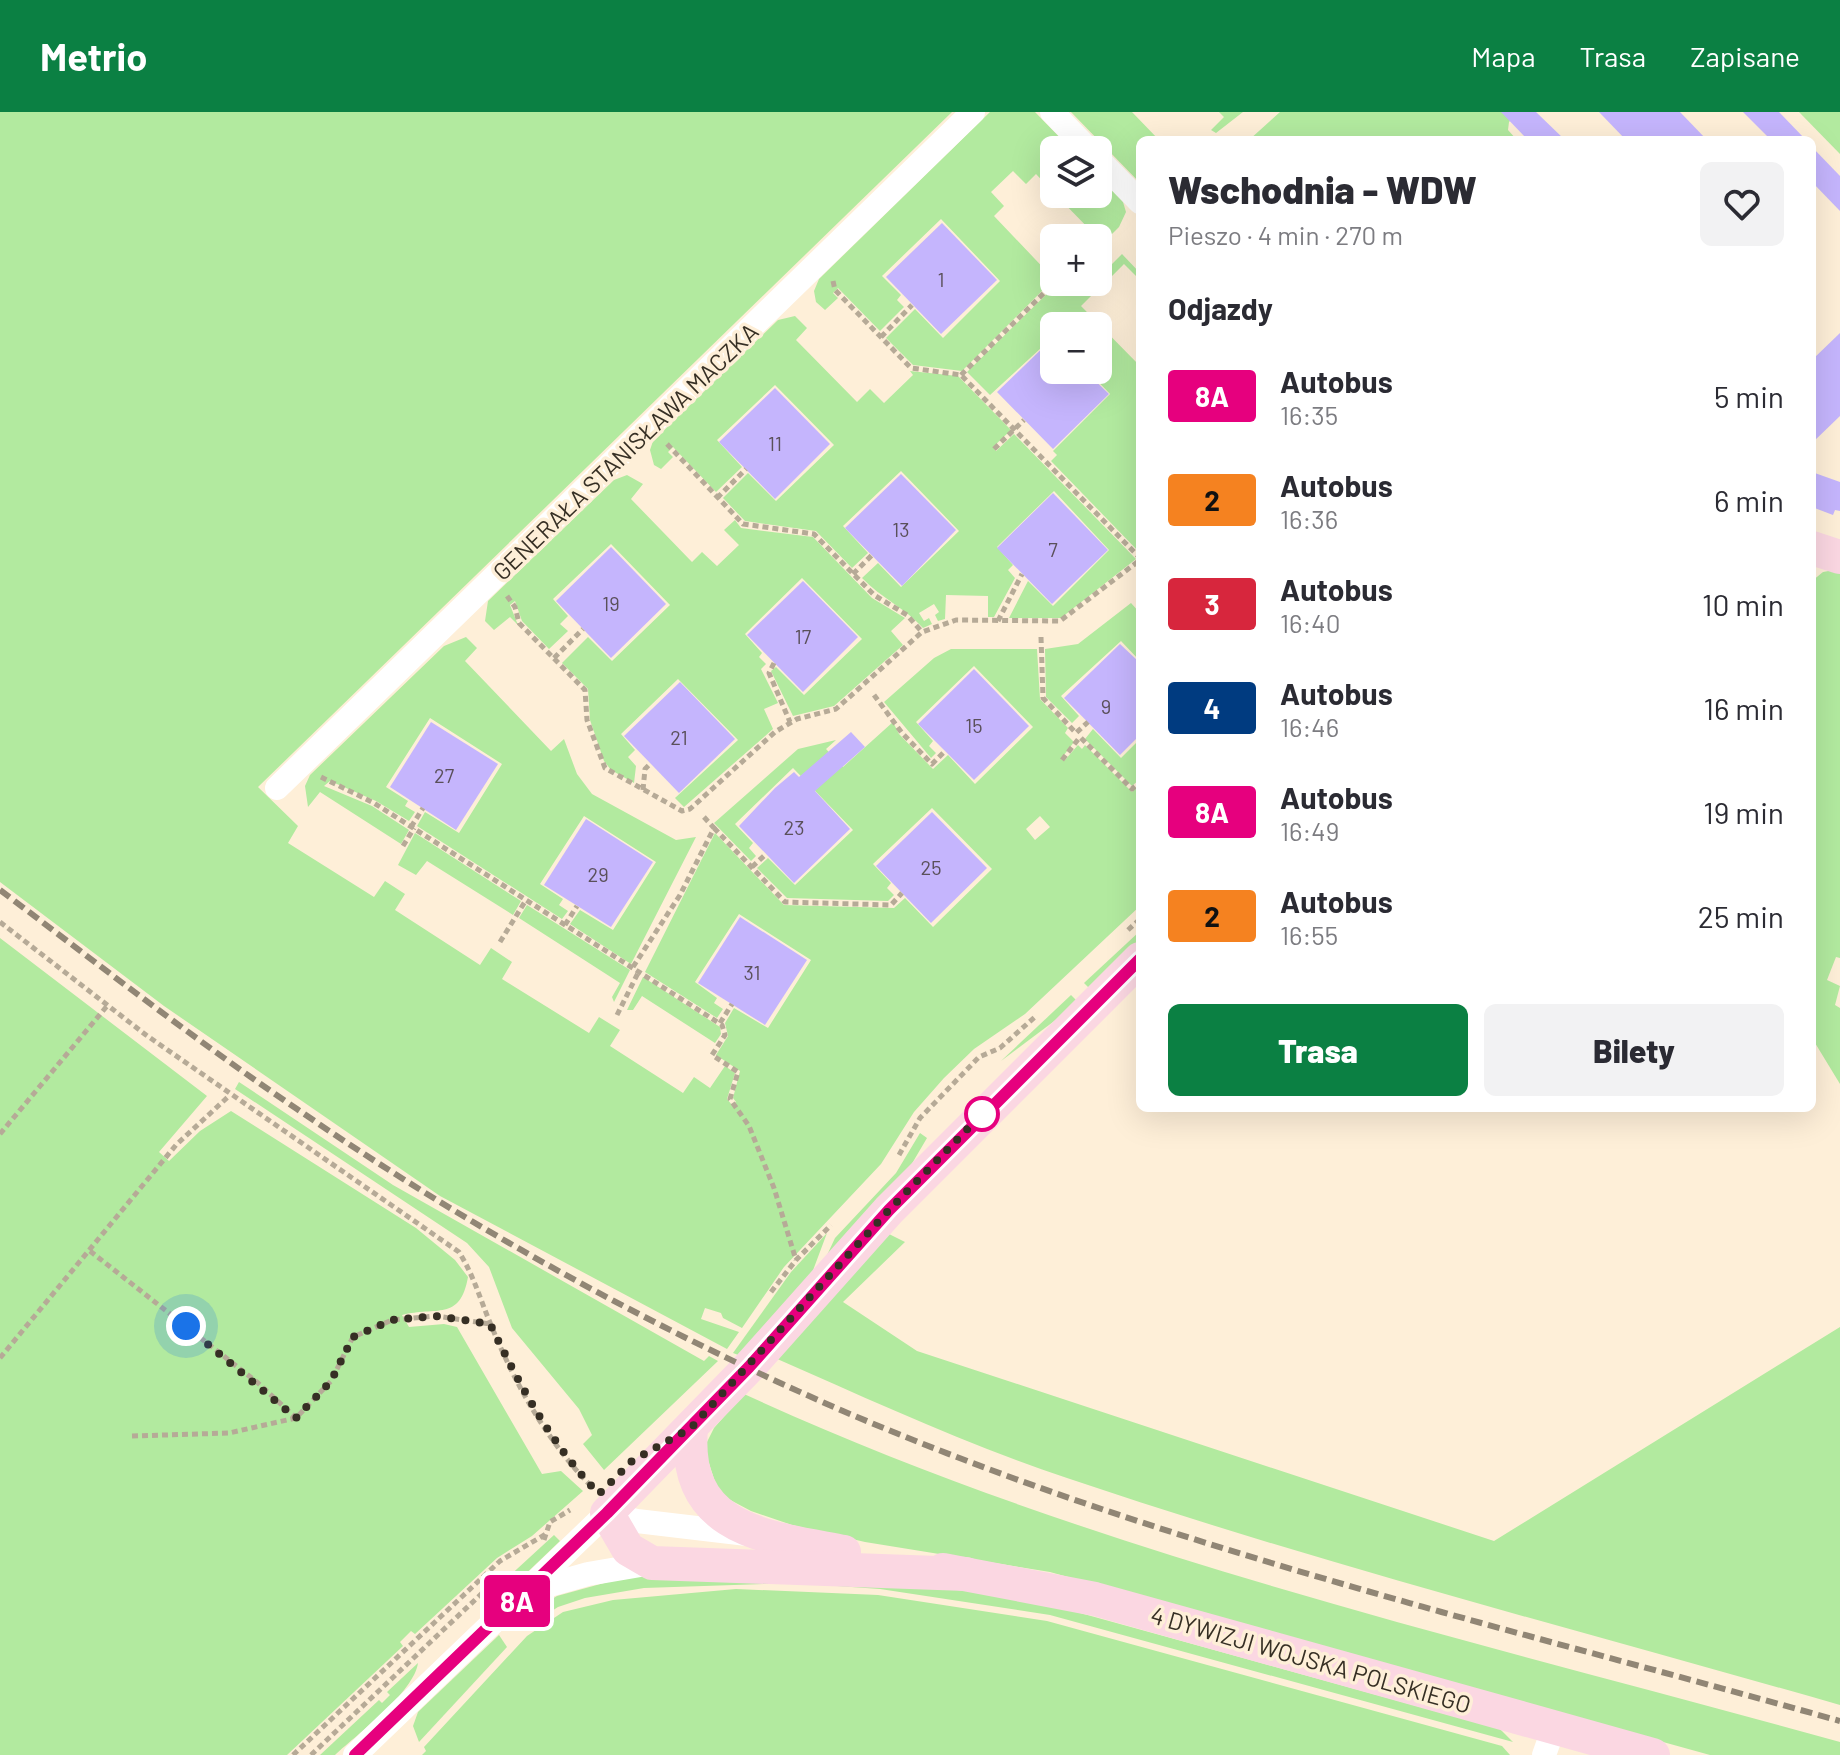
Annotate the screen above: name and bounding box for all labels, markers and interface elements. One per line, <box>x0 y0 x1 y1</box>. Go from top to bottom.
text: Metrio <box>40 33 147 79</box>
text: Mapa <box>1471 39 1535 73</box>
text: Trasa <box>1579 39 1646 73</box>
text: Zapisane <box>1690 39 1800 73</box>
map controls <box>1040 136 1112 384</box>
button: layers <box>1040 136 1112 208</box>
button: heart <box>1700 162 1784 246</box>
text: Wschodnia - WDW <box>1168 166 1477 212</box>
text: Pieszo · 4 min · 270 m <box>1168 219 1403 250</box>
button: + <box>1040 224 1112 296</box>
house number: 1 <box>938 267 945 291</box>
text: Odjazdy <box>1168 290 1273 326</box>
button: − <box>1040 312 1112 384</box>
street label: GENERAŁA STANISŁAWA MACZKA <box>486 316 764 586</box>
text: Autobus <box>1280 363 1393 399</box>
text: 5 min <box>1714 378 1784 414</box>
text: 8A <box>1195 379 1229 413</box>
text: 16:35 <box>1280 399 1338 430</box>
house number: 11 <box>768 431 782 455</box>
text: Autobus <box>1280 467 1393 503</box>
text: 6 min <box>1714 482 1784 518</box>
text: 2 <box>1204 483 1220 517</box>
text: 16:36 <box>1280 503 1338 534</box>
house number: 13 <box>892 517 910 541</box>
house number: 7 <box>1048 537 1058 561</box>
text: Autobus <box>1280 571 1393 607</box>
text: 10 min <box>1702 586 1784 622</box>
text: 3 <box>1204 587 1220 621</box>
house number: 19 <box>602 591 620 615</box>
text: 16:40 <box>1280 607 1340 638</box>
house number: 17 <box>795 624 812 648</box>
text: Autobus <box>1280 675 1393 711</box>
text: 16 min <box>1703 690 1784 726</box>
text: 4 <box>1204 691 1220 725</box>
house number: 9 <box>1101 694 1111 718</box>
text: 16:46 <box>1280 711 1339 742</box>
house number: 15 <box>965 713 983 737</box>
house number: 21 <box>670 725 688 749</box>
house number: 27 <box>434 763 455 787</box>
text: Autobus <box>1280 779 1393 815</box>
text: 19 min <box>1703 794 1784 830</box>
text: 8A <box>1195 795 1229 829</box>
house number: 23 <box>784 815 804 839</box>
text: 16:49 <box>1280 815 1339 846</box>
house number: 25 <box>921 855 942 879</box>
house number: 29 <box>587 862 609 886</box>
text: Autobus <box>1280 883 1393 919</box>
text: 25 min <box>1698 898 1784 934</box>
text: 2 <box>1204 899 1220 933</box>
text: 16:55 <box>1280 919 1338 950</box>
house number: 31 <box>743 960 761 984</box>
button: Trasa <box>1168 1004 1468 1096</box>
button: Bilety <box>1484 1004 1784 1096</box>
unlabelled marker <box>965 1097 999 1131</box>
your location <box>166 1306 206 1346</box>
line badge: 8A <box>481 1575 553 1627</box>
text: 8A <box>500 1584 534 1618</box>
street label: 4 DYWIZJI WOJSKA POLSKIEGO <box>1148 1599 1474 1719</box>

